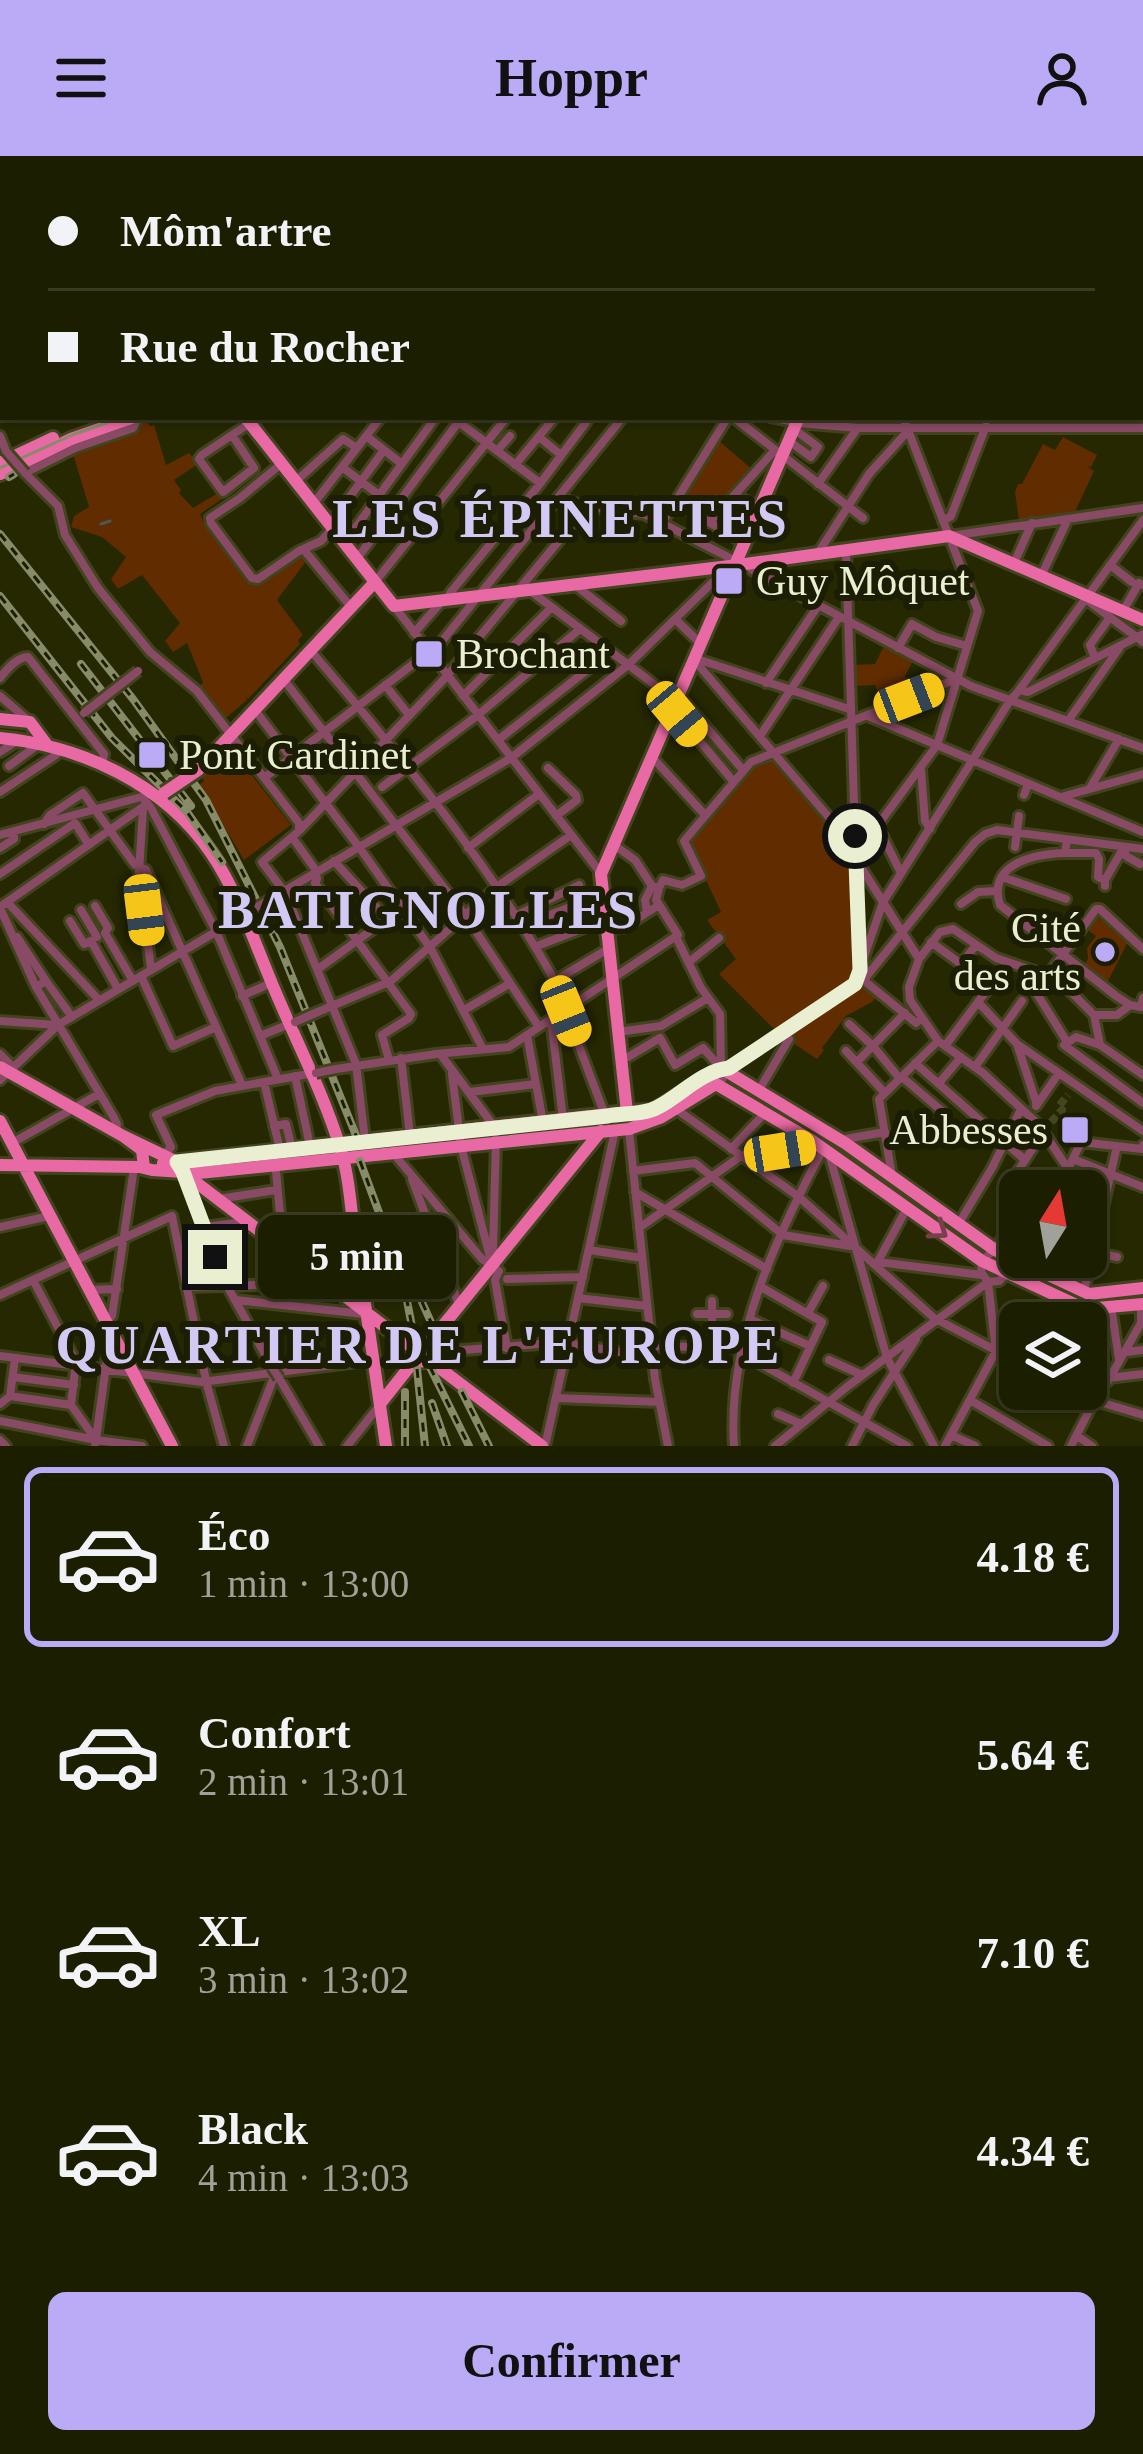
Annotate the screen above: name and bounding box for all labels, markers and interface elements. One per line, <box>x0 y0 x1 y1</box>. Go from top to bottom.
icon: menu <box>48 45 114 111</box>
icon: person <box>1029 45 1095 111</box>
text: Hoppr <box>495 48 648 108</box>
text: Môm'artre <box>120 206 332 256</box>
text: Rue du Rocher <box>120 322 410 372</box>
district label: LES ÉPINETTES <box>332 489 790 549</box>
place label: Guy Môquet <box>756 558 970 604</box>
marker: Guy Môquet <box>713 565 745 597</box>
place label: Brochant <box>456 631 610 677</box>
marker: Brochant <box>413 638 445 670</box>
car <box>869 668 949 728</box>
car <box>640 675 714 753</box>
place label: Pont Cardinet <box>179 732 411 778</box>
marker: Pont Cardinet <box>136 739 168 771</box>
route start <box>828 809 882 863</box>
car <box>122 872 166 948</box>
district label: BATIGNOLLES <box>218 880 640 940</box>
place label: Cité des arts <box>954 905 1081 999</box>
marker: Cité des arts <box>1092 939 1118 965</box>
car <box>536 971 596 1051</box>
place label: Abbesses <box>889 1107 1048 1153</box>
marker: Abbesses <box>1059 1114 1091 1146</box>
car <box>742 1128 818 1174</box>
north arrow <box>999 1170 1107 1278</box>
map controls <box>999 1170 1107 1410</box>
callout: 5 min <box>257 1215 455 1299</box>
one-way arrow <box>926 1217 948 1239</box>
route end <box>188 1230 242 1284</box>
text: 5 min <box>310 1235 404 1278</box>
button: layers <box>999 1302 1107 1410</box>
district label: QUARTIER DE L'EUROPE <box>55 1315 783 1375</box>
icon: car <box>54 1503 162 1611</box>
text: Éco <box>198 1510 271 1560</box>
text: 4.18 € <box>977 1532 1089 1582</box>
text: 1 min · 13:00 <box>198 1562 409 1605</box>
icon: car <box>54 1701 162 1809</box>
text: Confort <box>198 1708 350 1758</box>
text: 5.64 € <box>977 1730 1089 1780</box>
text: 2 min · 13:01 <box>198 1760 409 1803</box>
icon: car <box>54 1899 162 2007</box>
text: XL <box>198 1906 261 1956</box>
text: 7.10 € <box>977 1928 1089 1978</box>
text: 3 min · 13:02 <box>198 1958 409 2001</box>
icon: car <box>54 2097 162 2205</box>
text: Black <box>198 2104 308 2154</box>
text: 4.34 € <box>977 2126 1089 2176</box>
text: 4 min · 13:03 <box>198 2156 409 2199</box>
button: Confirmer <box>48 2292 1095 2430</box>

